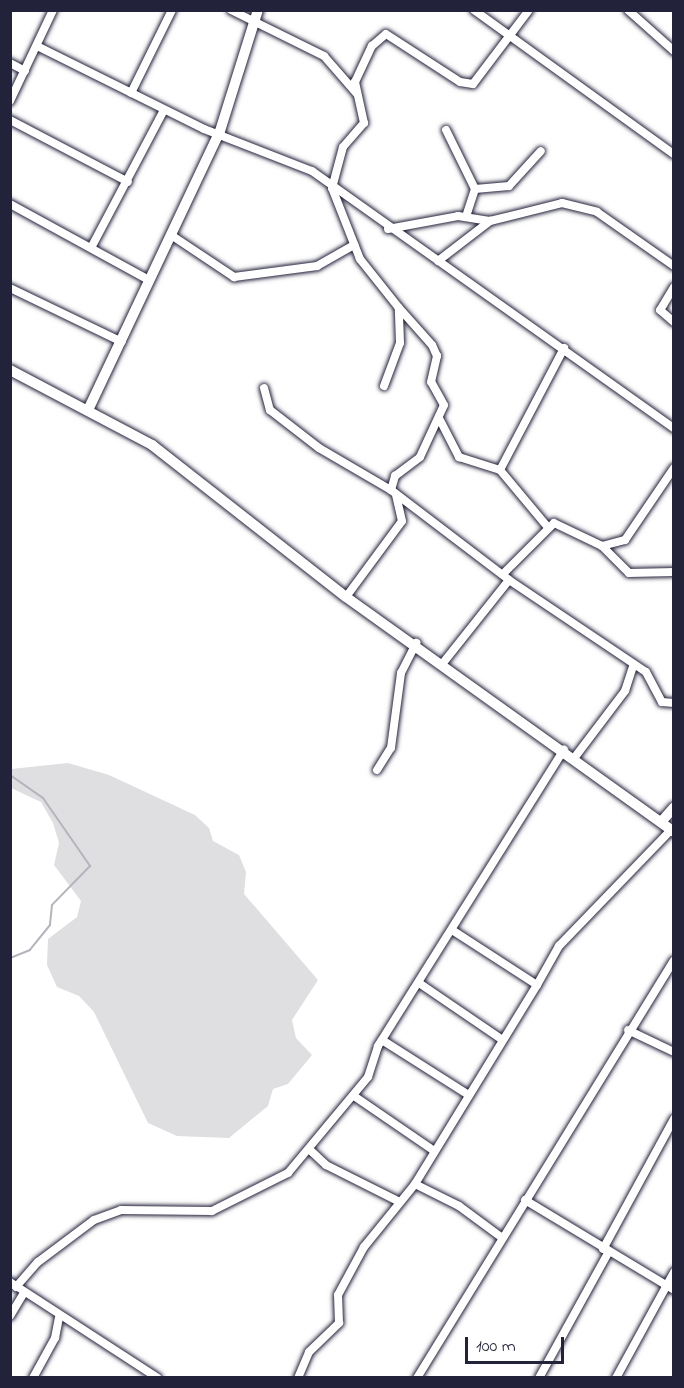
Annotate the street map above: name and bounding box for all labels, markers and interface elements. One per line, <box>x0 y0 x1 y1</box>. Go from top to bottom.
scale bar <box>468 1325 567 1363</box>
text: 100 m <box>476 1334 516 1360</box>

